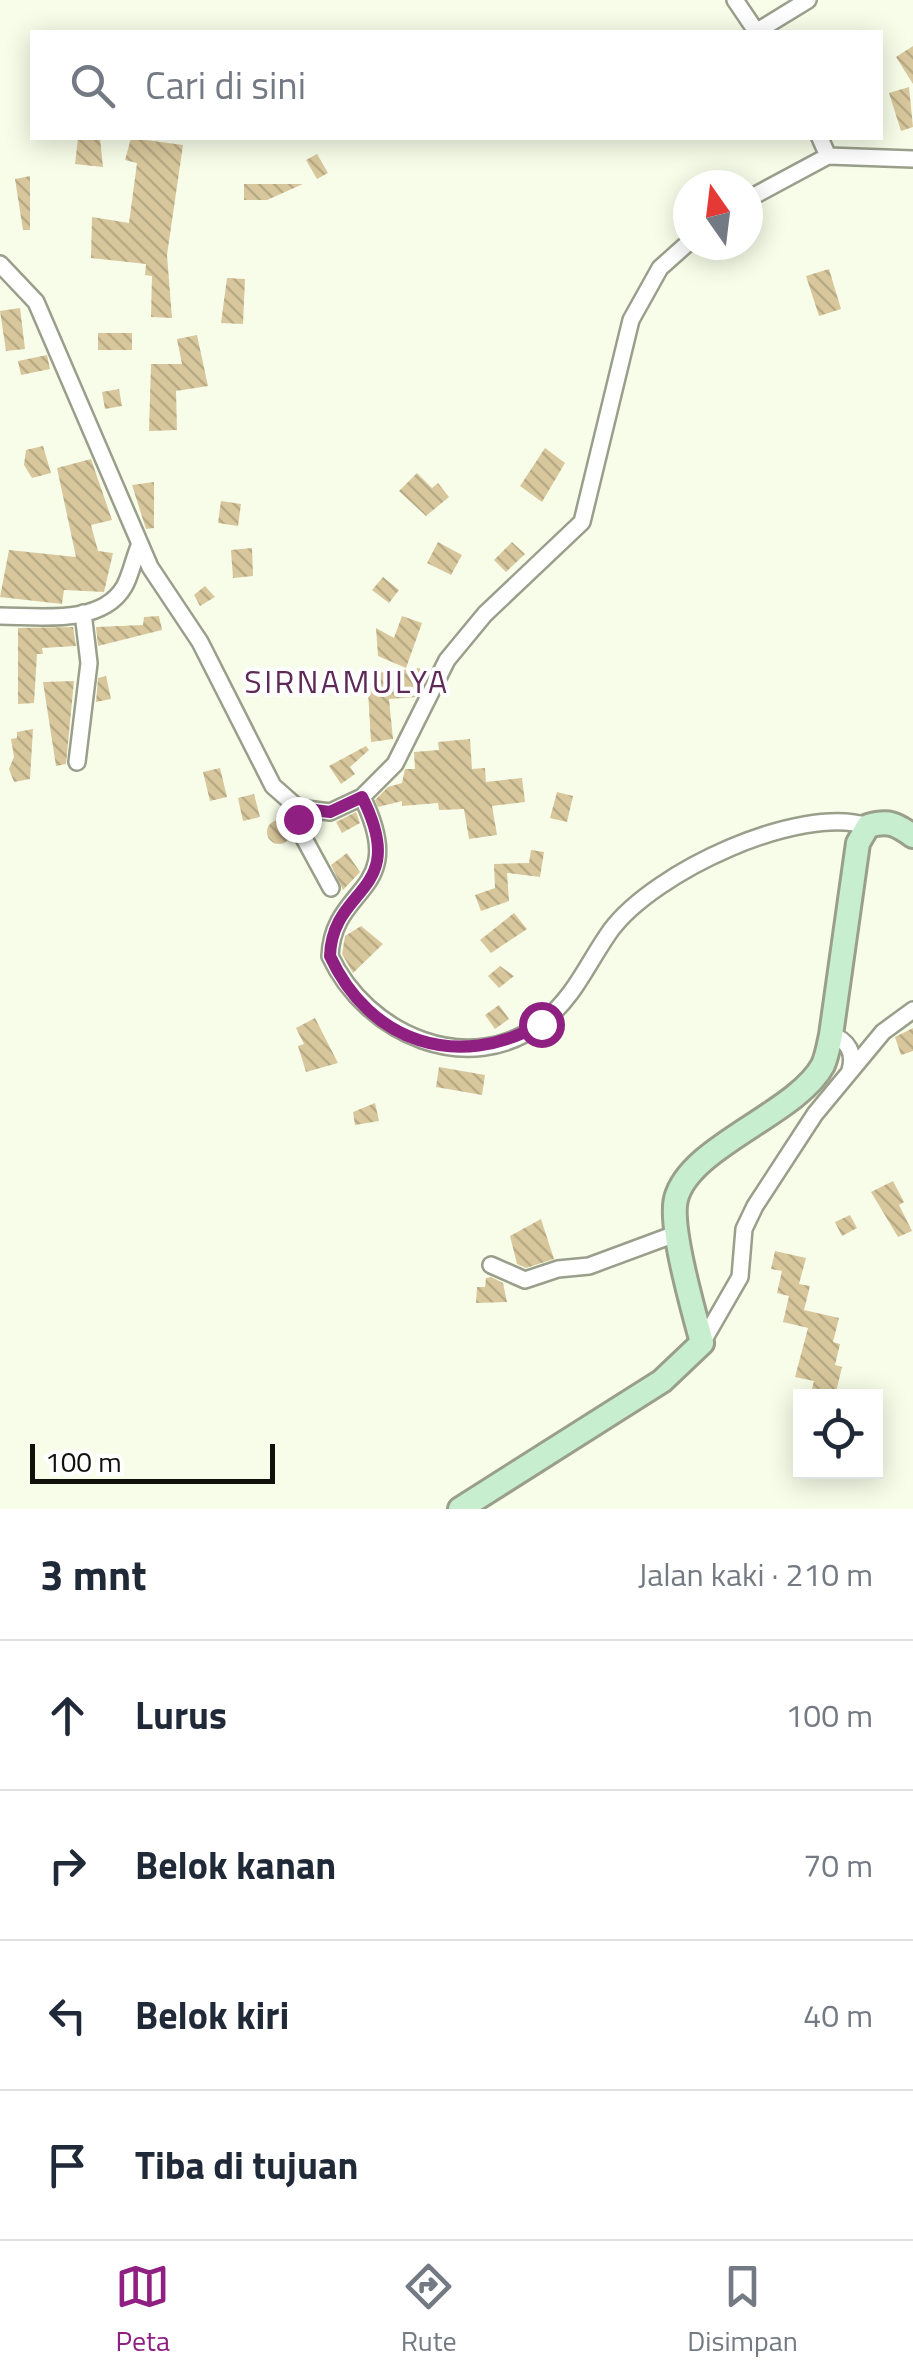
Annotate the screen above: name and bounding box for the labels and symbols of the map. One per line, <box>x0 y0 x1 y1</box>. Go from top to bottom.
north arrow <box>673 170 763 260</box>
district label: SIRNAMULYA <box>244 657 450 705</box>
route end <box>276 797 322 843</box>
route start <box>519 1002 565 1048</box>
scale bar <box>30 1439 275 1484</box>

